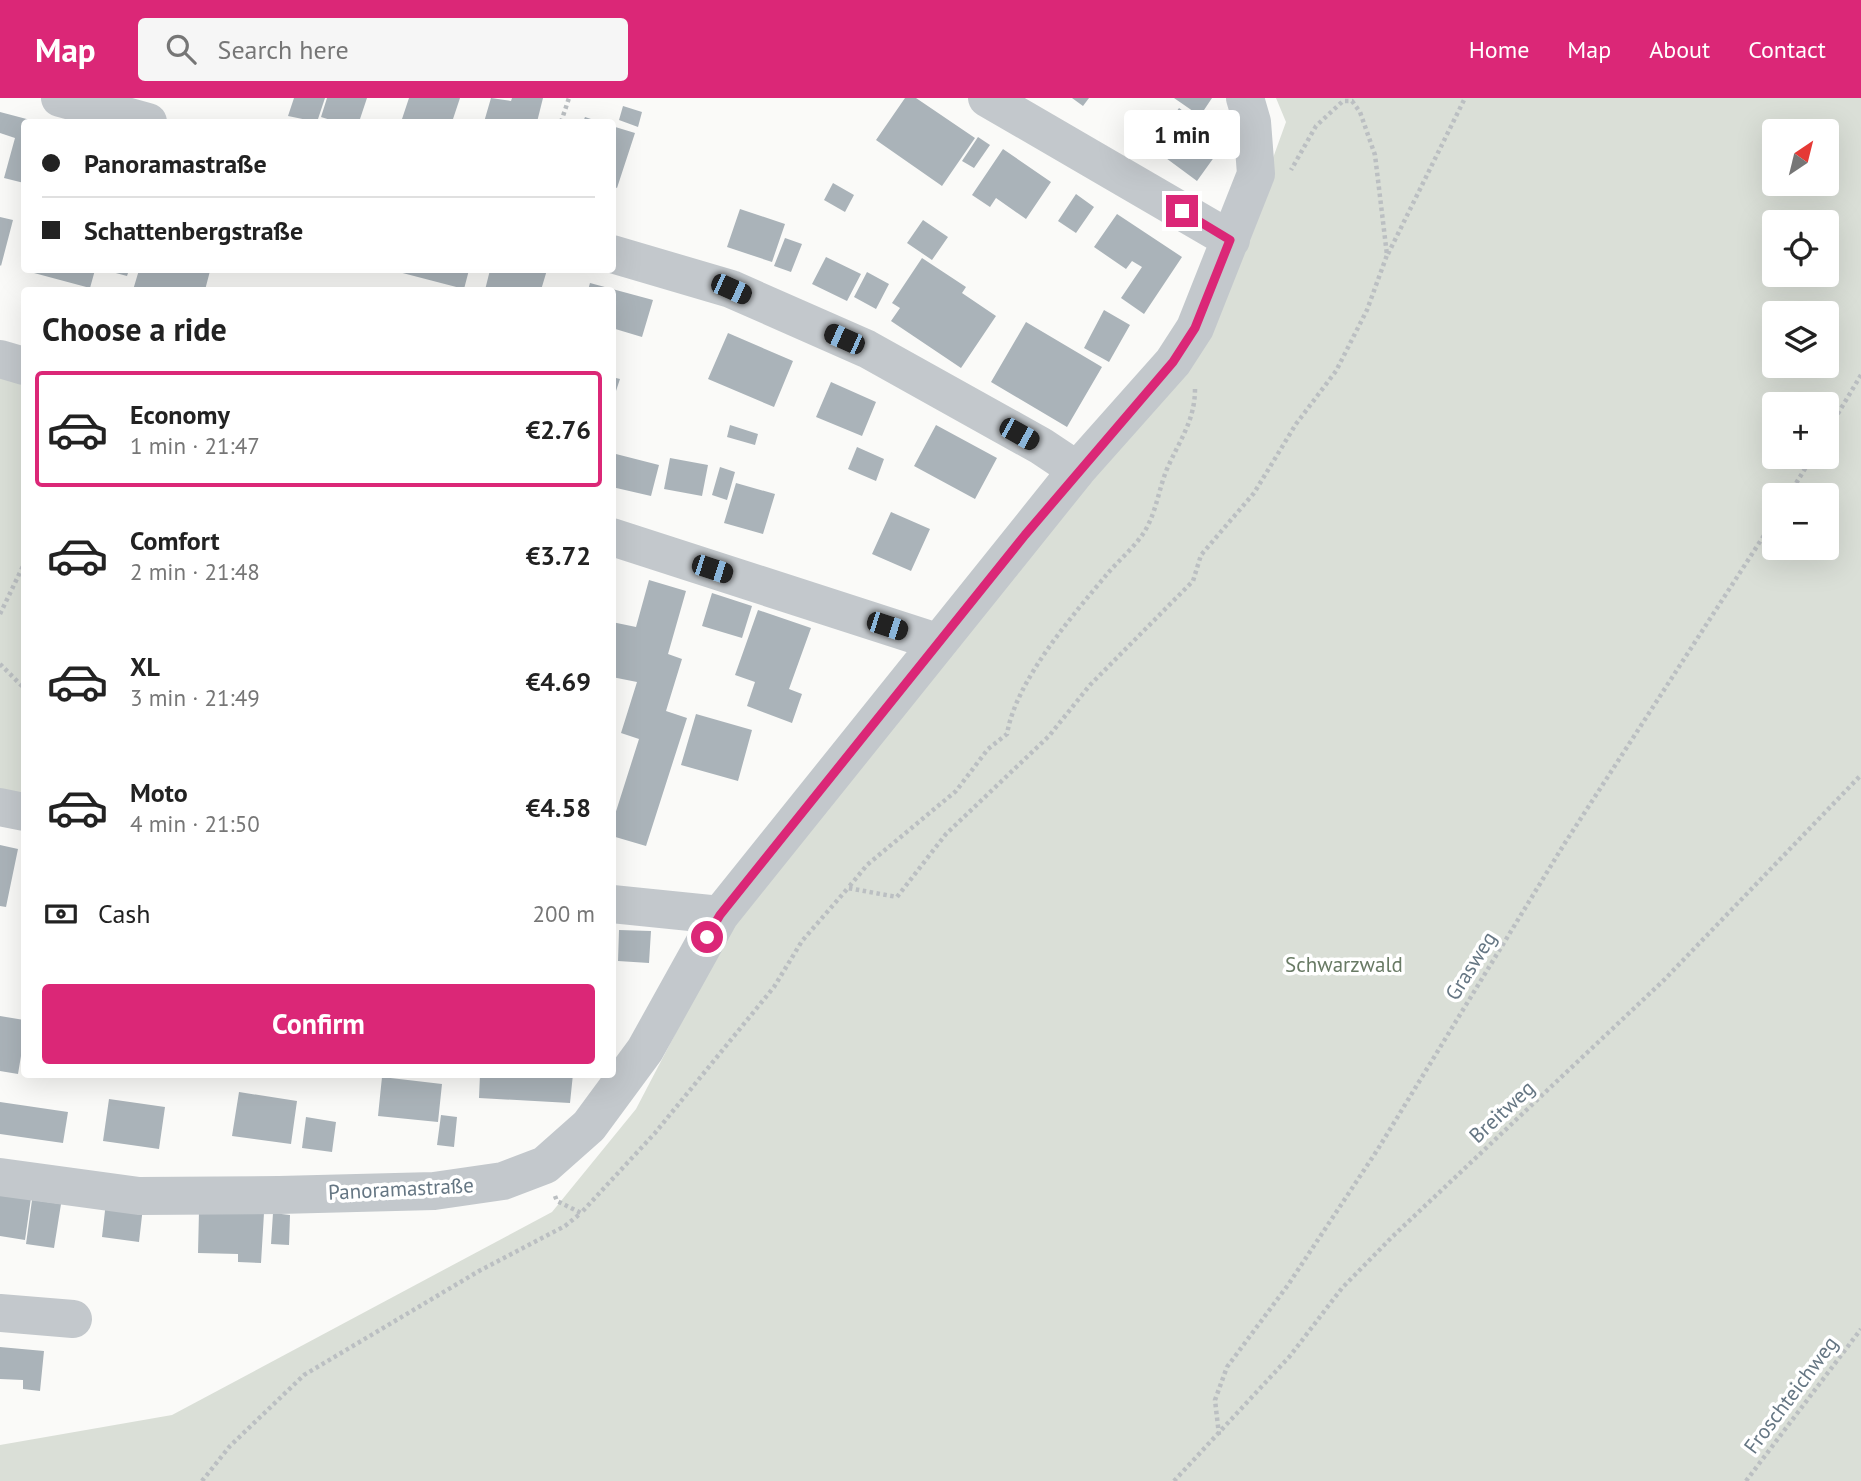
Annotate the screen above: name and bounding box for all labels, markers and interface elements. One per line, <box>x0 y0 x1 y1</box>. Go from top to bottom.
search box <box>138 18 628 81</box>
text: Map <box>35 28 96 71</box>
icon: search <box>162 30 200 68</box>
text: Search here <box>218 33 349 66</box>
text: Home <box>1469 34 1529 65</box>
text: Map <box>1567 34 1611 65</box>
text: About <box>1649 34 1710 65</box>
text: Contact <box>1748 34 1826 65</box>
callout: 1 min <box>1124 109 1240 158</box>
north arrow <box>1762 119 1839 196</box>
map controls <box>1762 119 1839 560</box>
text: 1 min <box>1154 120 1210 149</box>
text: Panoramastraße <box>84 147 267 180</box>
route end <box>1166 195 1198 227</box>
button: locate <box>1762 210 1839 287</box>
text: Schattenbergstraße <box>84 214 303 247</box>
car <box>708 271 755 307</box>
button: layers <box>1762 301 1839 378</box>
text: Choose a ride <box>42 308 227 350</box>
car <box>821 321 868 357</box>
button: + <box>1762 392 1839 469</box>
icon: car <box>46 398 109 461</box>
text: Economy <box>130 398 230 431</box>
text: €2.76 <box>526 413 591 446</box>
car <box>996 415 1043 453</box>
text: 1 min · 21:47 <box>130 431 260 460</box>
button: − <box>1762 483 1839 560</box>
icon: car <box>46 524 109 587</box>
text: Comfort <box>130 524 220 557</box>
text: €3.72 <box>526 539 591 572</box>
car <box>689 553 736 585</box>
text: 2 min · 21:48 <box>130 557 260 586</box>
car <box>864 610 911 642</box>
icon: car <box>46 650 109 713</box>
text: XL <box>130 650 160 683</box>
text: €4.69 <box>526 665 591 698</box>
text: 3 min · 21:49 <box>130 683 260 712</box>
icon: car <box>46 776 109 839</box>
text: Moto <box>130 776 188 809</box>
text: €4.58 <box>526 791 591 824</box>
text: 4 min · 21:50 <box>130 809 260 838</box>
icon: cash <box>42 895 80 933</box>
text: Cash <box>98 897 150 930</box>
text: 200 m <box>533 899 595 928</box>
route start <box>691 921 723 953</box>
street label: Grasweg <box>1439 926 1502 1005</box>
park label: Schwarzwald <box>1285 951 1403 978</box>
button: Confirm <box>42 984 595 1064</box>
street label: Breitweg <box>1463 1075 1540 1149</box>
street label: Panoramastraße <box>327 1171 474 1206</box>
street label: Froschteichweg <box>1738 1331 1844 1459</box>

